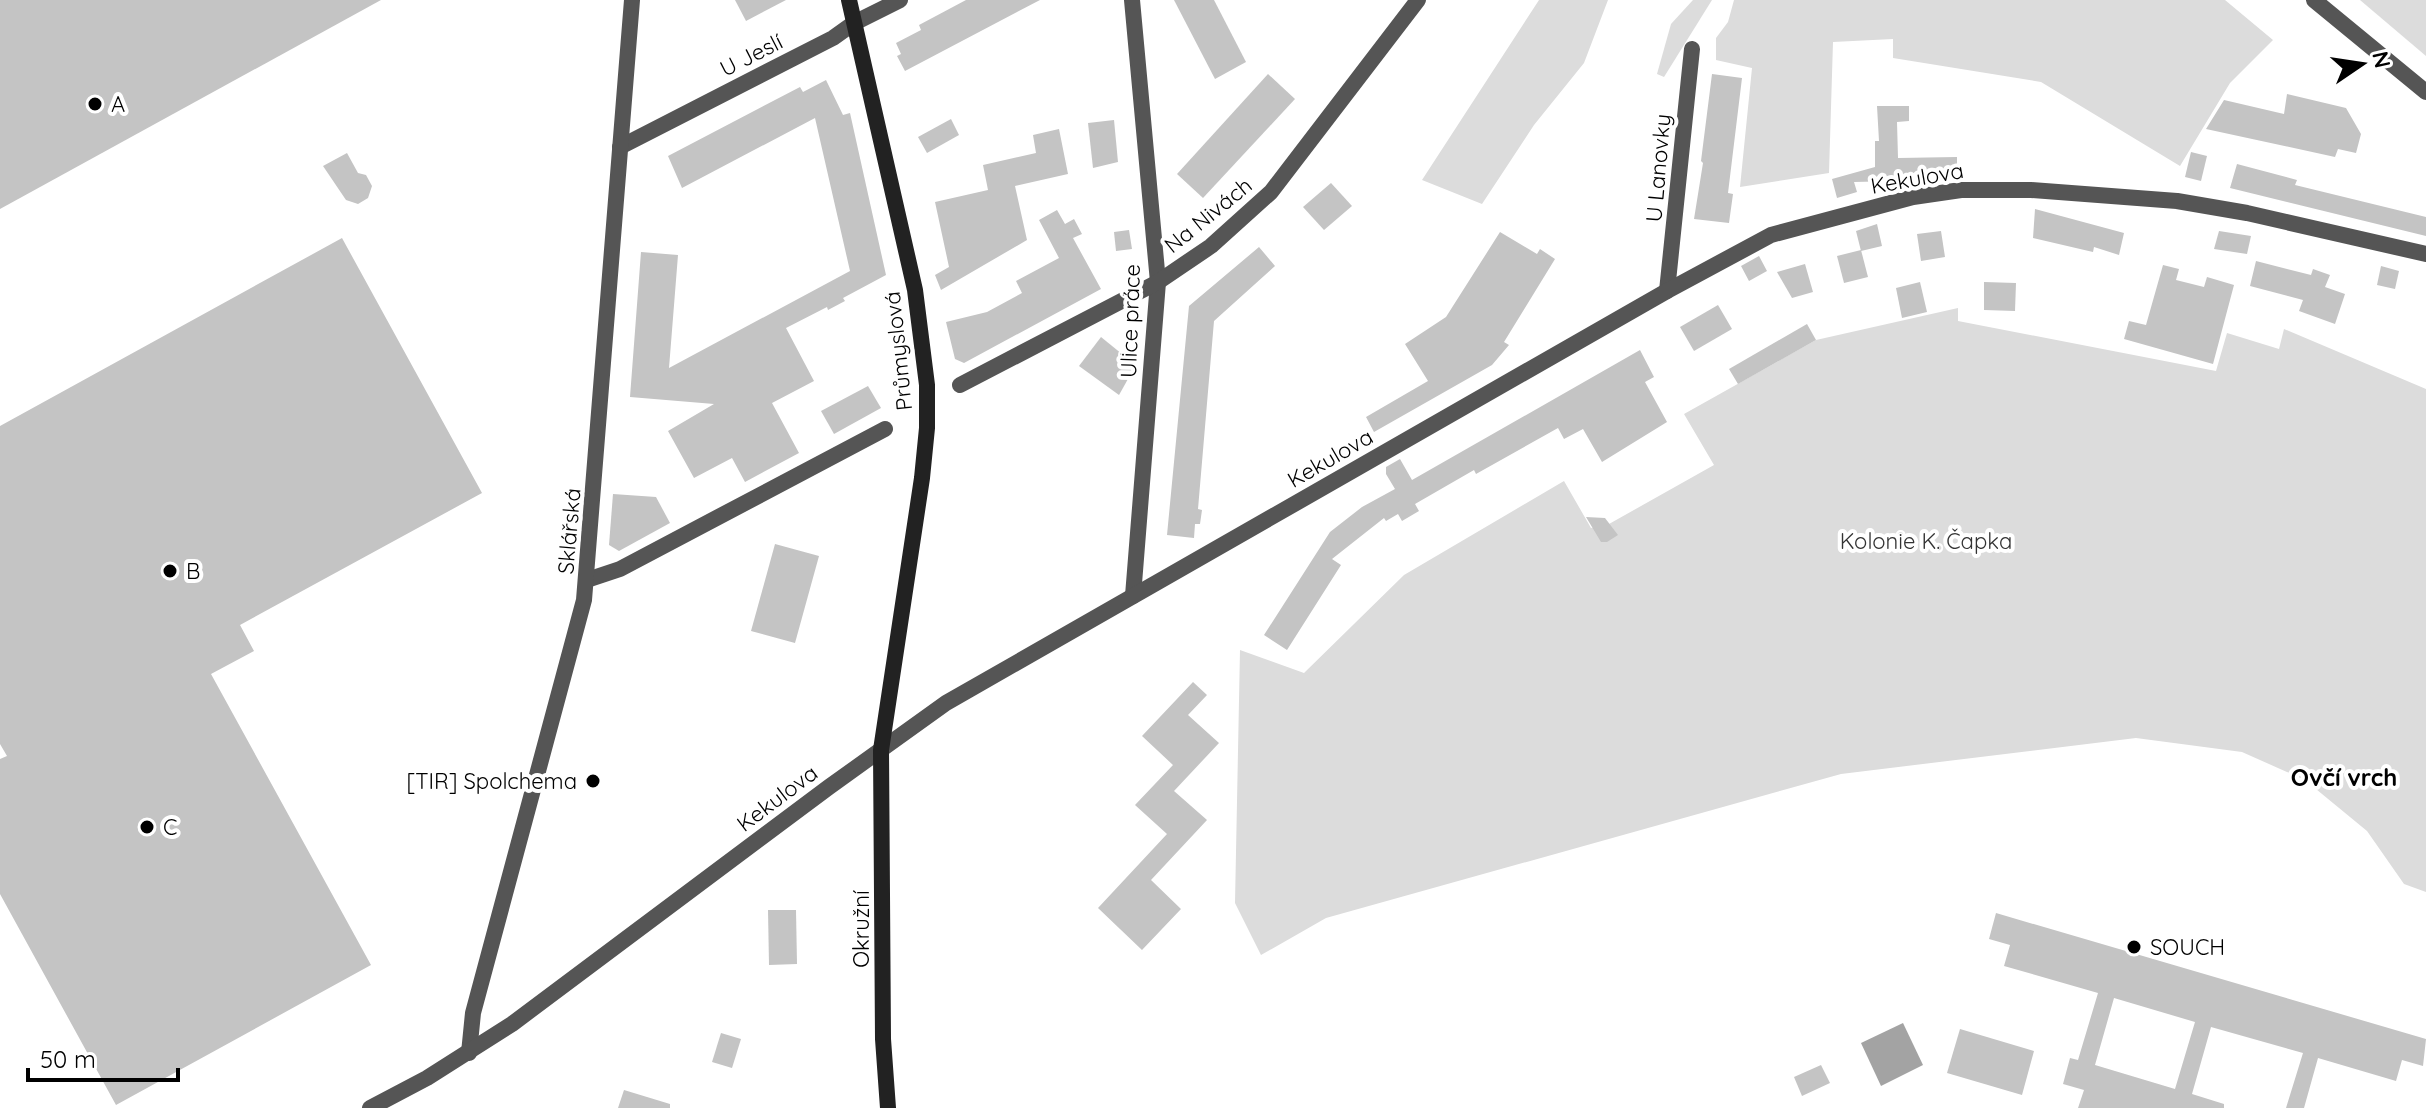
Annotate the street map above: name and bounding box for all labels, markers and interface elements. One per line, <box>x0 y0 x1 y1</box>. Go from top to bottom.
north arrow <box>2322 24 2402 104</box>
street label: U Jeslí <box>715 27 787 83</box>
text: N <box>2366 48 2397 71</box>
place label: A <box>111 90 125 118</box>
marker: A <box>86 95 104 113</box>
street label: U Lanovky <box>1639 113 1677 223</box>
street label: Kekulova <box>1868 156 1966 200</box>
street label: Na Nivách <box>1158 171 1258 259</box>
street label: Ulice práce <box>1114 264 1146 378</box>
street label: Průmyslová <box>878 290 918 412</box>
street label: Kekulova <box>1282 422 1378 494</box>
street label: Sklářská <box>551 487 587 575</box>
park label: Kolonie K. Čapka <box>1840 527 2012 555</box>
place label: B <box>186 557 200 585</box>
marker: B <box>161 562 179 580</box>
street label: Kekulova <box>731 759 823 837</box>
district label: Ovčí vrch <box>2291 762 2397 792</box>
place label: [TIR] Spolchema <box>406 767 577 795</box>
marker: [TIR] Spolchema <box>584 772 602 790</box>
place label: C <box>163 813 177 841</box>
marker: C <box>138 818 156 836</box>
street label: Okružní <box>847 890 875 968</box>
place label: SOUCH <box>2150 933 2225 961</box>
marker: SOUCH <box>2125 938 2143 956</box>
scale bar <box>28 1032 178 1082</box>
text: 50 m <box>40 1044 96 1074</box>

